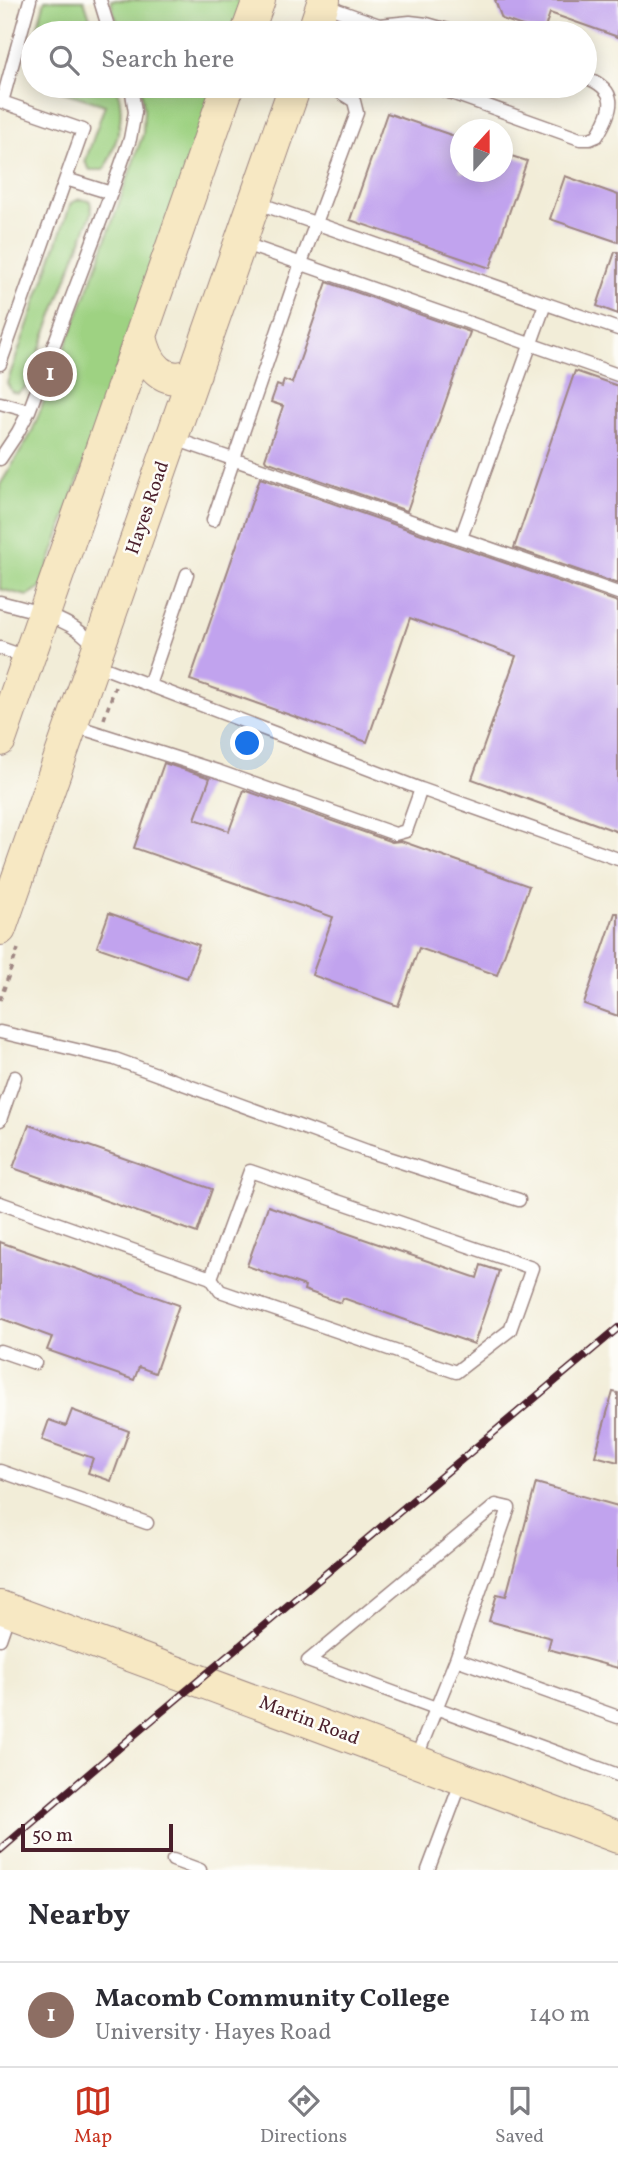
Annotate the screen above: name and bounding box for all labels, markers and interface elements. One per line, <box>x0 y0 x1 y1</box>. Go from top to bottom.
search box <box>21 21 597 98</box>
icon: search <box>45 41 83 79</box>
text: Search here <box>101 42 234 78</box>
north arrow <box>450 119 513 182</box>
pin: 1 <box>27 348 73 400</box>
street label: Hayes Road <box>120 458 176 558</box>
your location <box>230 726 264 760</box>
street label: Martin Road <box>255 1690 363 1752</box>
scale bar <box>21 1821 173 1853</box>
text: 50 m <box>32 1823 73 1849</box>
text: Nearby <box>28 1895 130 1937</box>
text: Macomb Community College <box>95 1981 450 2017</box>
text: 1 <box>46 1999 56 2031</box>
text: 140 m <box>529 1999 590 2031</box>
text: University · Hayes Road <box>95 2017 332 2049</box>
tab: Map <box>74 2082 112 2150</box>
tab: Directions <box>260 2082 347 2150</box>
tab: Saved <box>495 2082 544 2150</box>

